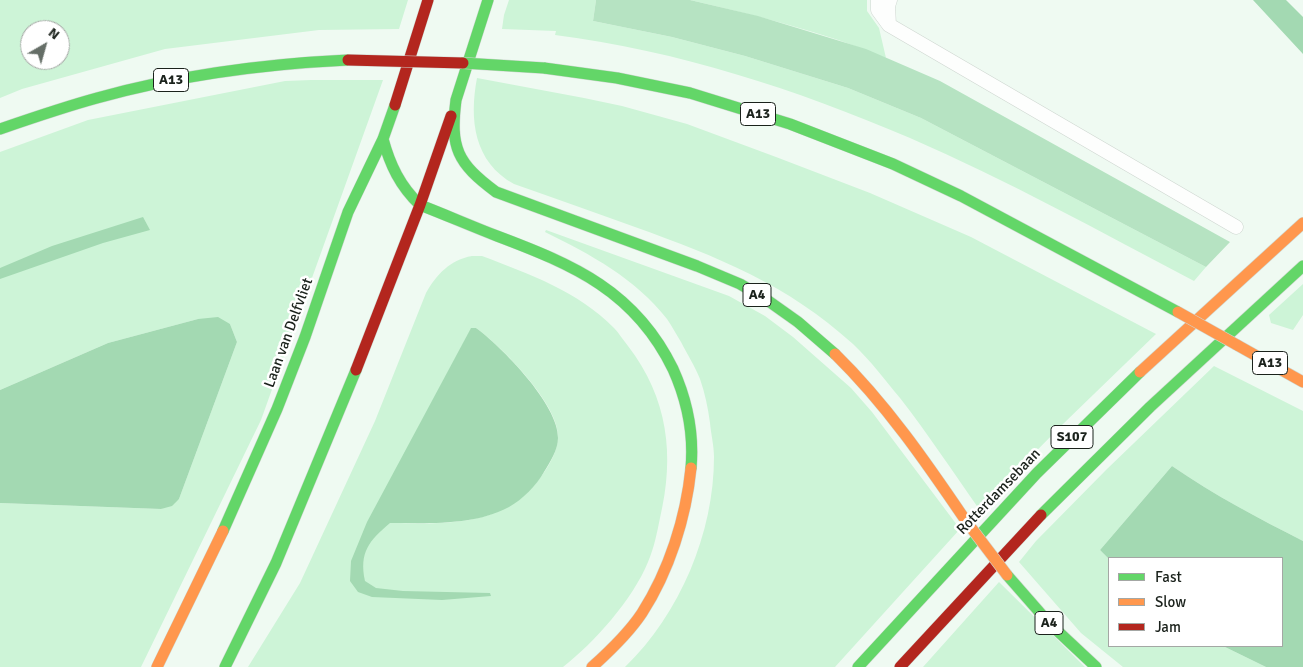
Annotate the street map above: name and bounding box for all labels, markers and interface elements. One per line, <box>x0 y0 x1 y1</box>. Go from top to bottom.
north arrow <box>20 20 70 70</box>
text: N <box>45 24 63 43</box>
road number: A13 <box>154 68 188 92</box>
road number: A13 <box>740 102 776 126</box>
street label: Laan van Delfvliet <box>261 276 317 390</box>
road number: A4 <box>743 284 771 306</box>
road number: A13 <box>1252 352 1288 374</box>
road number: S107 <box>1051 426 1093 448</box>
street label: Rotterdamsebaan <box>953 445 1045 539</box>
legend <box>1108 557 1283 647</box>
text: Fast <box>1155 568 1182 586</box>
text: Slow <box>1155 593 1186 611</box>
road number: A4 <box>1035 612 1063 634</box>
text: Jam <box>1155 618 1181 636</box>

